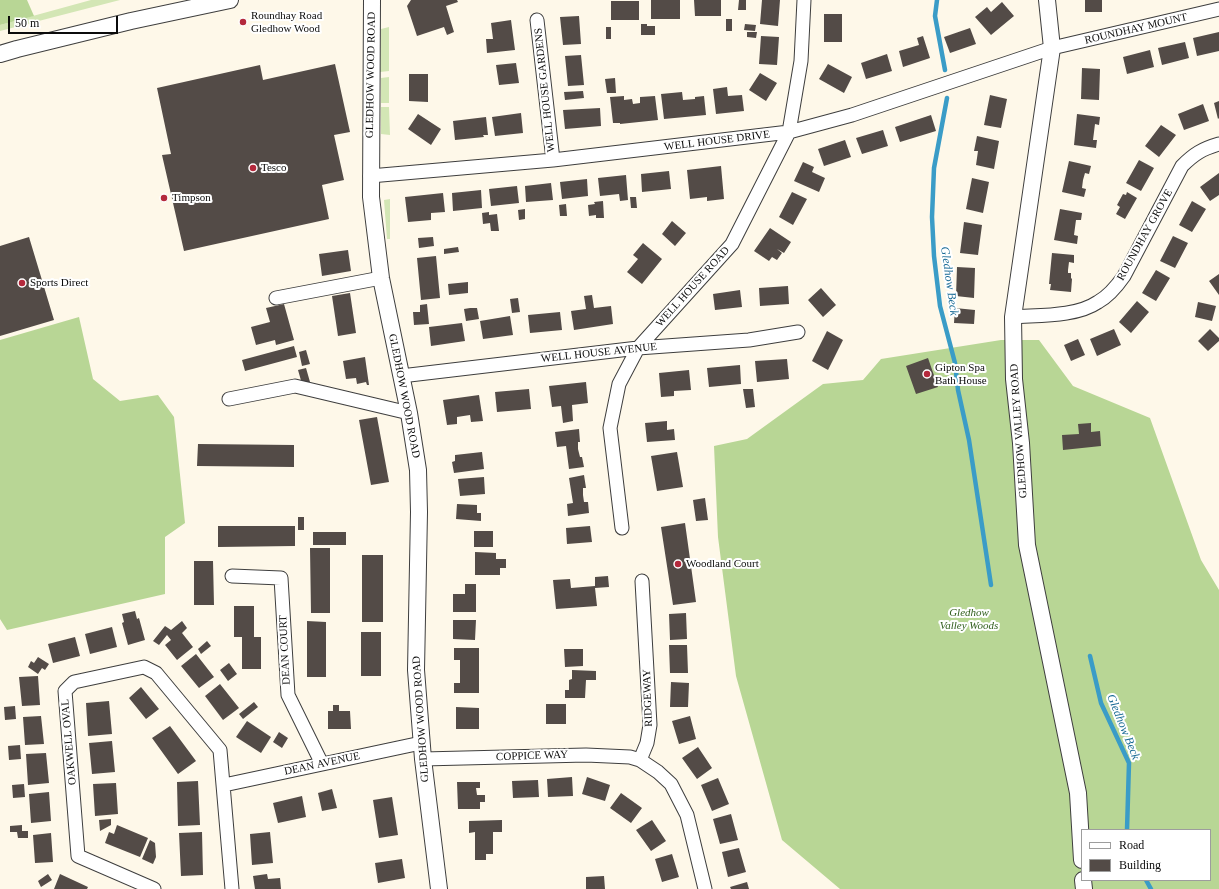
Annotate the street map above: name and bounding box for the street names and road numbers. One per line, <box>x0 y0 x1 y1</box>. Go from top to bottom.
street label: ROUNDHAY MOUNT <box>1083 11 1189 47</box>
street label: GLEDHOW WOOD ROAD <box>363 12 379 138</box>
street label: WELL HOUSE GARDENS <box>532 27 558 153</box>
street label: WELL HOUSE DRIVE <box>663 128 771 154</box>
street label: ROUNDHAY GROVE <box>1114 187 1176 283</box>
street label: WELL HOUSE ROAD <box>653 244 733 330</box>
street label: GLEDHOW WOOD ROAD <box>385 333 423 459</box>
street label: WELL HOUSE AVENUE <box>540 340 658 366</box>
street label: GLEDHOW VALLEY ROAD <box>1008 363 1030 499</box>
street label: DEAN COURT <box>277 615 293 685</box>
street label: GLEDHOW WOOD ROAD <box>410 655 432 783</box>
street label: RIDGEWAY <box>640 669 656 727</box>
street label: OAKWELL OVAL <box>59 698 79 786</box>
street label: COPPICE WAY <box>496 748 568 764</box>
street label: DEAN AVENUE <box>283 750 361 778</box>

